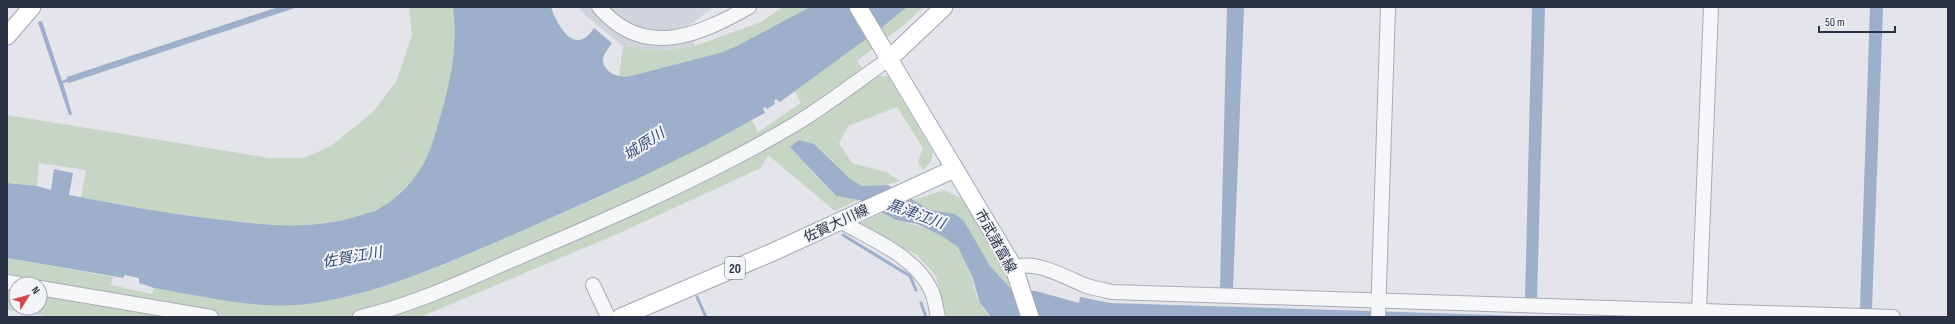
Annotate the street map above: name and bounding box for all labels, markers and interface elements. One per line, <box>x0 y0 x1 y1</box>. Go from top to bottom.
scale bar <box>1819 8 1895 34</box>
text: 50 m <box>1825 15 1845 30</box>
water label: 城原川 <box>620 123 670 165</box>
water label: 黒津江川 <box>884 195 949 234</box>
street label: 佐賀大川線 <box>801 201 872 246</box>
street label: 市武諸富線 <box>971 207 1020 276</box>
water label: 佐賀江川 <box>321 243 385 272</box>
road number: 20 <box>725 257 745 279</box>
north arrow <box>8 276 48 316</box>
text: N <box>29 284 43 297</box>

